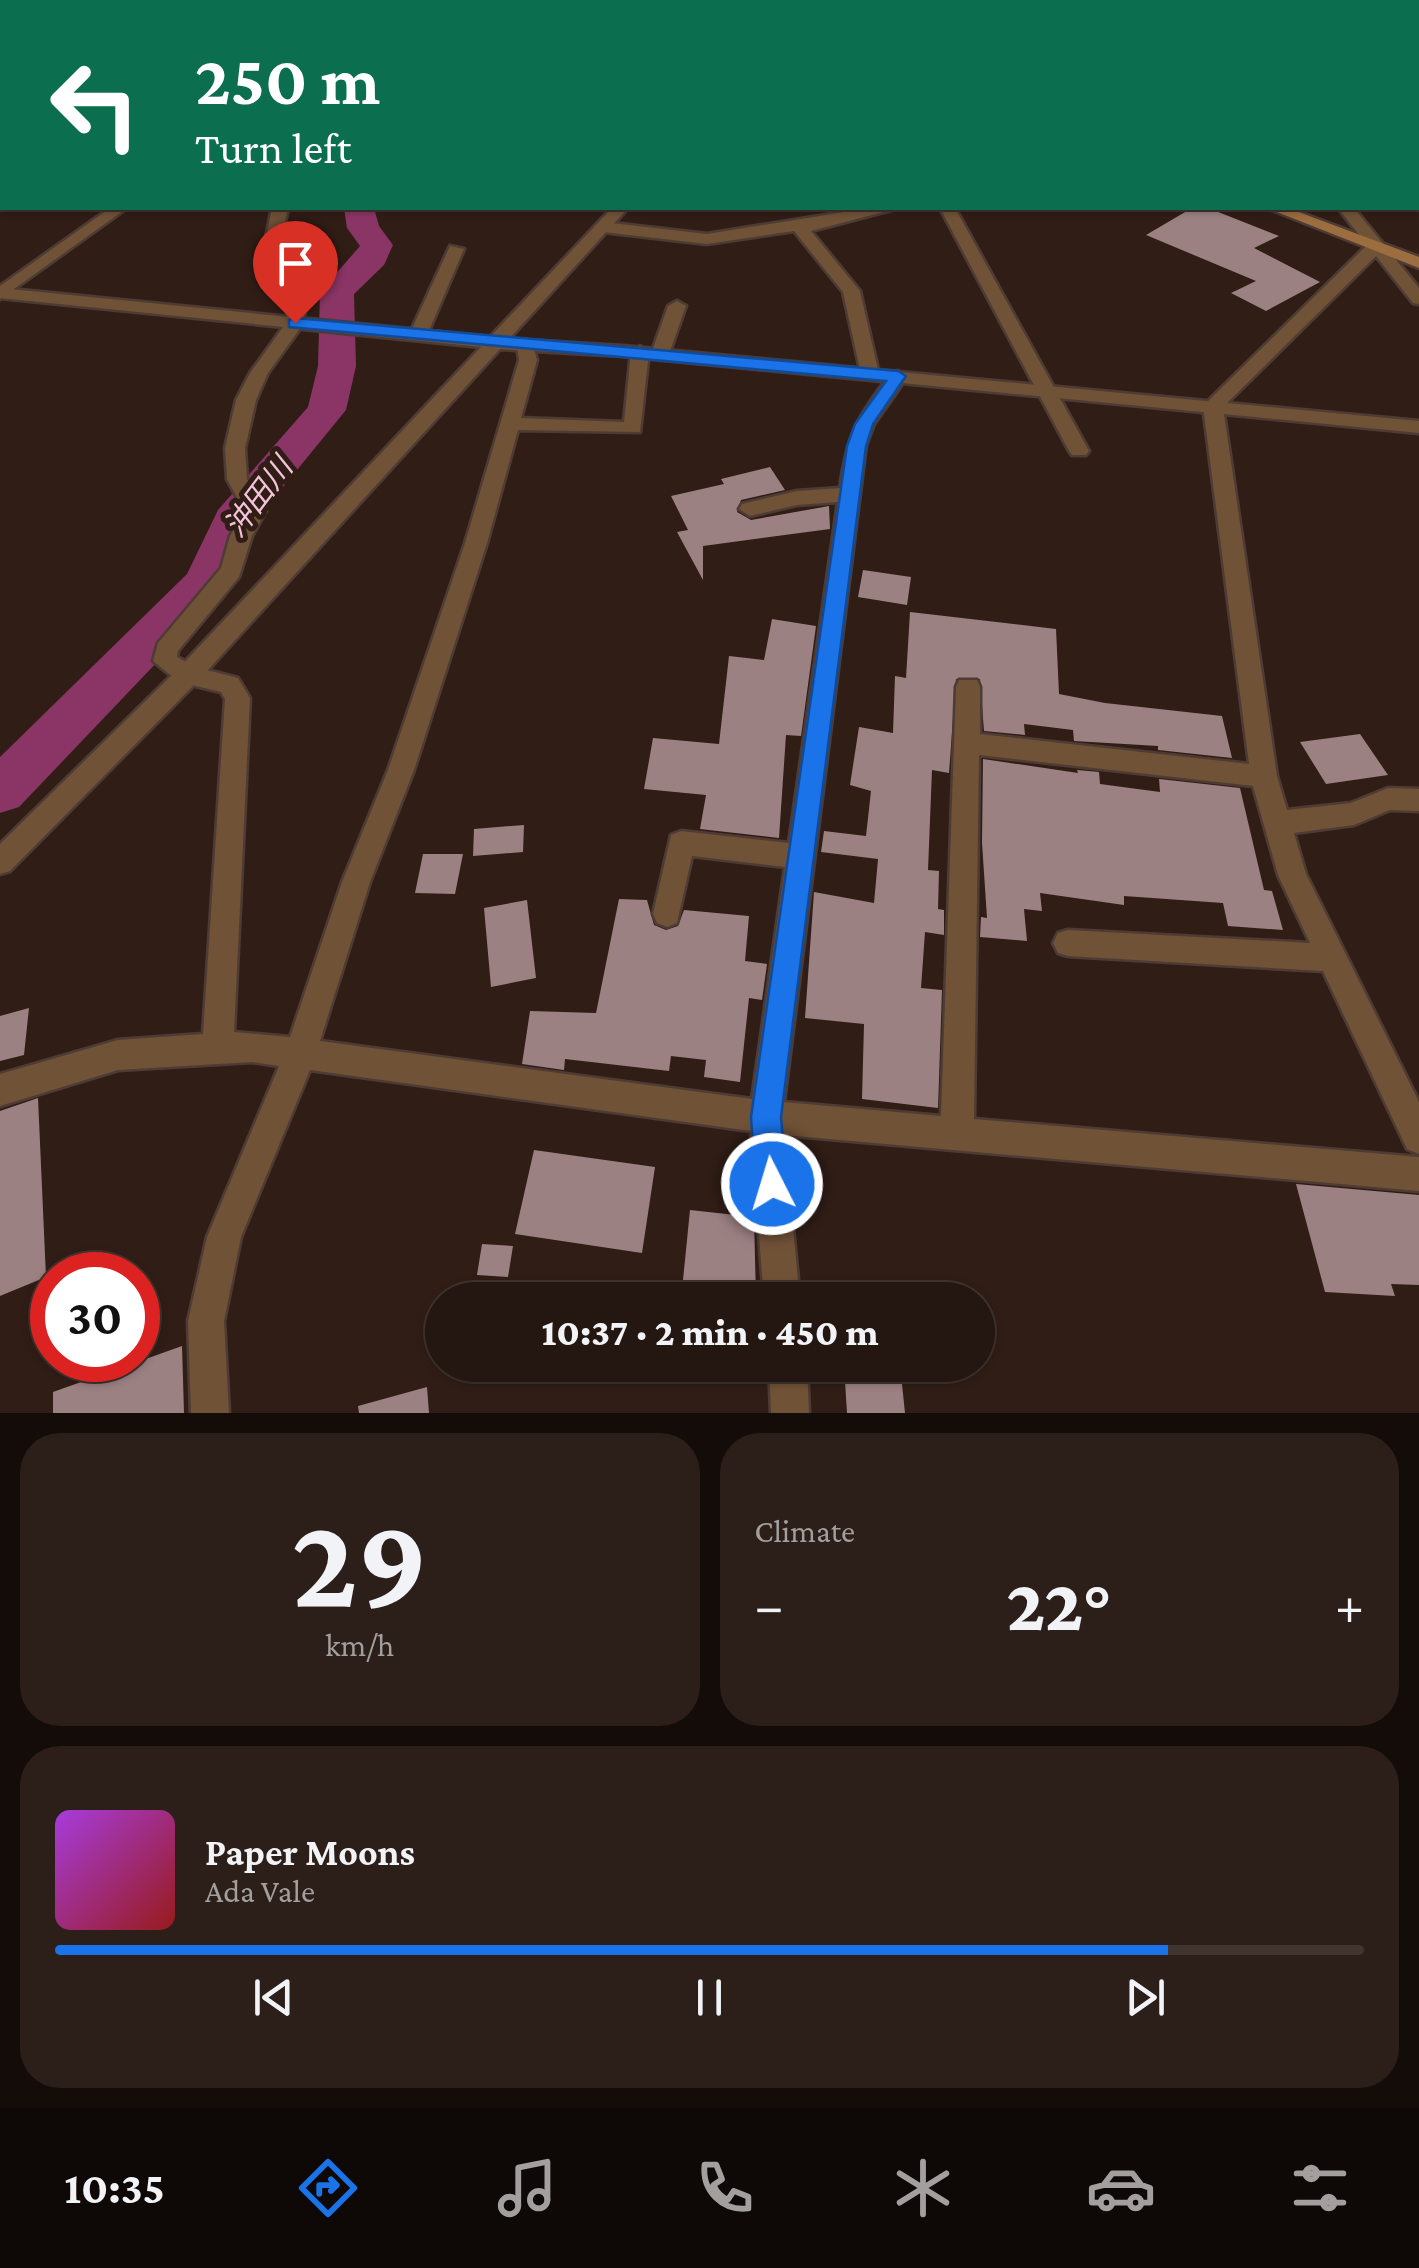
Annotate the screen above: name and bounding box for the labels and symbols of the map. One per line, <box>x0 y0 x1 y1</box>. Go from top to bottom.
pin <box>253 221 338 324</box>
water label: 沖田川 <box>218 449 300 543</box>
position arrow <box>720 1132 824 1236</box>
speed limit sign: 30 <box>30 1252 160 1382</box>

